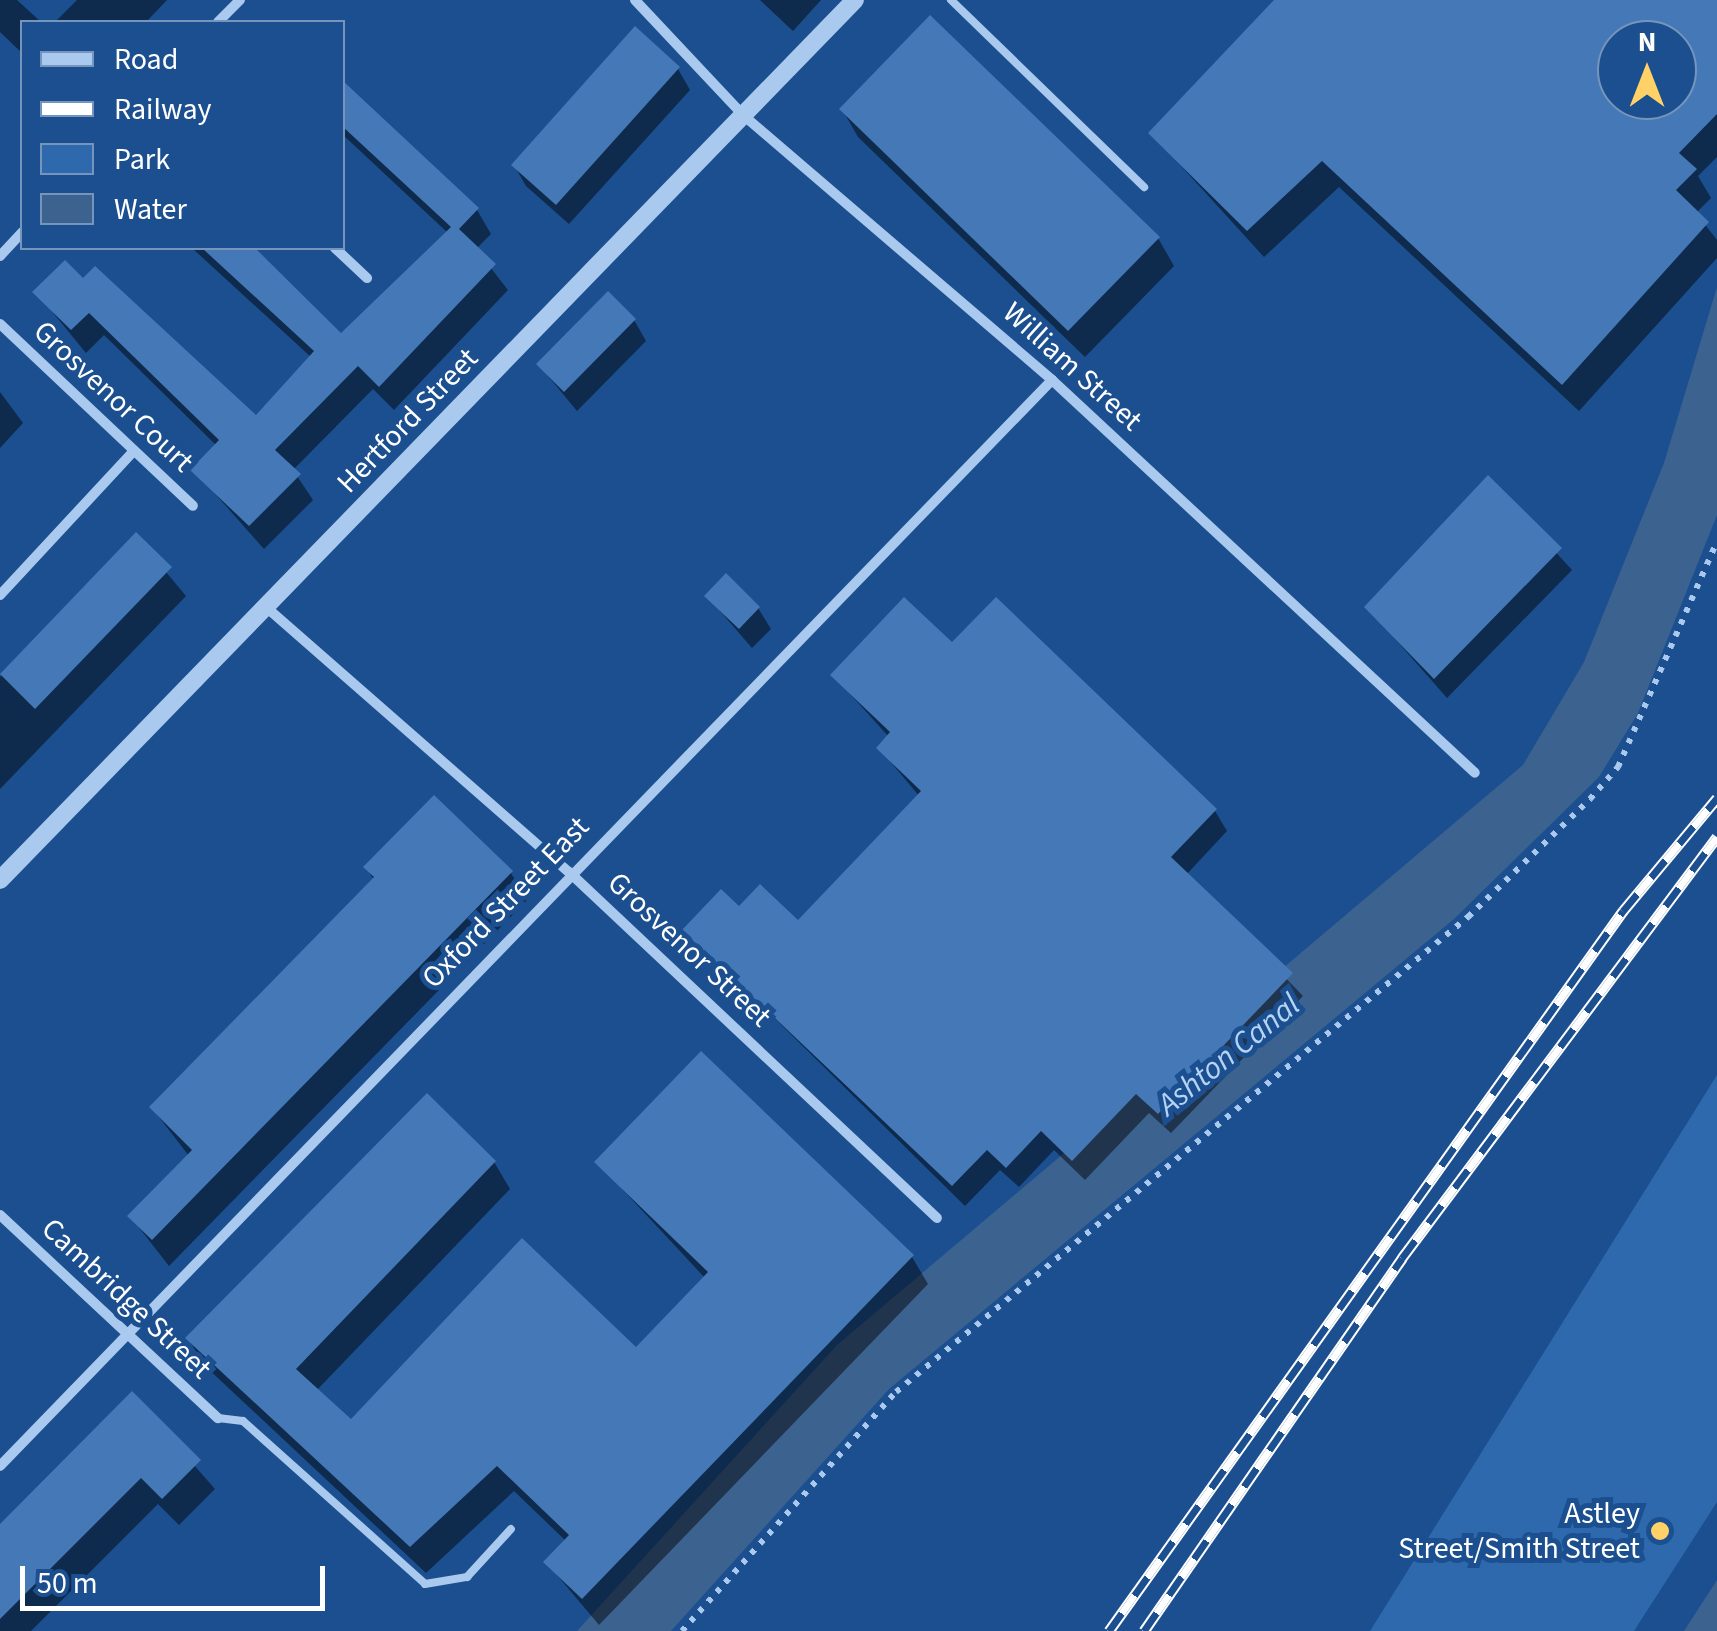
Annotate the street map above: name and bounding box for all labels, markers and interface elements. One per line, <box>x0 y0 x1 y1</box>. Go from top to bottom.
legend <box>20 20 345 250</box>
north arrow <box>1597 20 1697 120</box>
text: N <box>1638 22 1656 62</box>
text: Road <box>114 38 178 81</box>
text: Railway <box>114 88 212 131</box>
text: Park <box>114 138 170 181</box>
text: Water <box>114 188 187 231</box>
street label: William Street <box>995 295 1149 439</box>
street label: Grosvenor Court <box>26 314 200 480</box>
street label: Hertford Street <box>330 341 486 501</box>
street label: Oxford Street East <box>415 810 597 996</box>
street label: Grosvenor Street <box>600 865 778 1035</box>
water label: Ashton Canal <box>1150 986 1308 1124</box>
street label: Cambridge Street <box>34 1211 218 1387</box>
place label: Astley Street/Smith Street <box>1398 1496 1640 1566</box>
marker: Astley Street/Smith Street <box>1649 1520 1671 1542</box>
scale bar <box>25 1546 330 1608</box>
text: 50 m <box>37 1562 98 1605</box>

